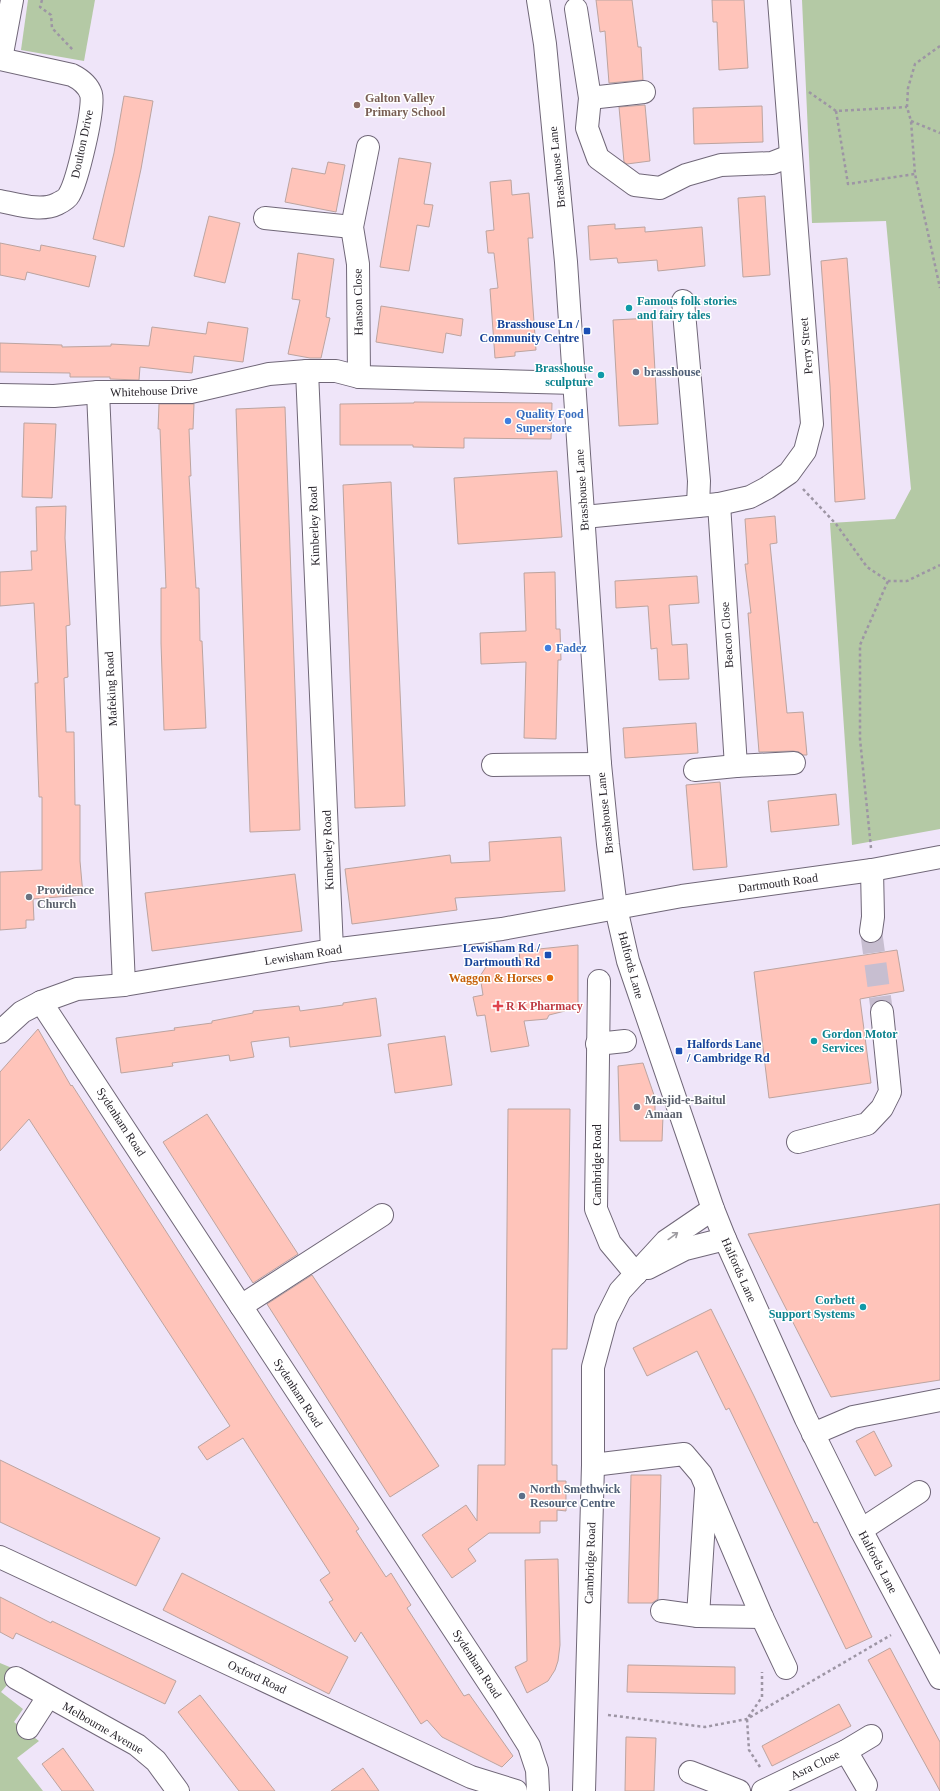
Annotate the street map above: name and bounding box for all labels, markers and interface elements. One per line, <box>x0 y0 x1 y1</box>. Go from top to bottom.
place label: Galton Valley Primary School <box>365 91 446 119</box>
marker: Galton Valley Primary School <box>352 100 362 110</box>
street label: Doulton Drive <box>68 108 96 180</box>
street label: Brasshouse Lane <box>546 126 568 208</box>
street label: Hanson Close <box>350 268 366 336</box>
place label: Famous folk stories and fairy tales <box>637 294 737 322</box>
marker: Famous folk stories and fairy tales <box>624 303 634 313</box>
street label: Perry Street <box>796 316 815 375</box>
place label: Brasshouse Ln / Community Centre <box>480 317 580 345</box>
marker: Brasshouse Ln / Community Centre <box>582 326 592 336</box>
place label: Brasshouse sculpture <box>535 361 594 389</box>
place label: brasshouse <box>644 365 701 379</box>
marker: brasshouse <box>631 367 641 377</box>
marker: Brasshouse sculpture <box>596 370 606 380</box>
street label: Whitehouse Drive <box>110 382 198 400</box>
place label: Quality Food Superstore <box>516 407 584 435</box>
marker: Quality Food Superstore <box>503 416 513 426</box>
street label: Brasshouse Lane <box>572 449 592 531</box>
street label: Kimberley Road <box>306 486 322 566</box>
street label: Beacon Close <box>718 601 736 669</box>
place label: Fadez <box>556 641 587 655</box>
marker: Fadez <box>543 643 553 653</box>
street label: Mafeking Road <box>102 651 120 727</box>
street label: Brasshouse Lane <box>594 772 616 854</box>
street label: Kimberley Road <box>320 810 336 890</box>
street label: Dartmouth Road <box>737 870 819 896</box>
place label: Providence Church <box>37 883 95 911</box>
marker: Providence Church <box>24 892 34 902</box>
street label: Halfords Lane <box>615 930 647 1000</box>
place label: Lewisham Rd / Dartmouth Rd <box>463 941 541 969</box>
street label: Lewisham Road <box>263 942 343 968</box>
marker: Lewisham Rd / Dartmouth Rd <box>543 950 553 960</box>
place label: Waggon & Horses <box>449 971 542 985</box>
marker: Waggon & Horses <box>545 973 555 983</box>
place label: R K Pharmacy <box>506 999 583 1013</box>
marker: R K Pharmacy <box>493 1001 503 1011</box>
place label: Gordon Motor Services <box>822 1027 898 1055</box>
marker: Gordon Motor Services <box>809 1036 819 1046</box>
place label: Halfords Lane / Cambridge Rd <box>686 1037 770 1065</box>
marker: Halfords Lane / Cambridge Rd <box>674 1046 684 1056</box>
street label: Sydenham Road <box>94 1085 148 1159</box>
place label: Masjid-e-Baitul Amaan <box>645 1093 726 1121</box>
marker: Masjid-e-Baitul Amaan <box>632 1102 642 1112</box>
street label: Cambridge Road <box>590 1124 604 1206</box>
one-way arrow <box>667 1232 678 1240</box>
street label: Halfords Lane <box>719 1236 759 1304</box>
place label: Corbett Support Systems <box>769 1293 855 1321</box>
marker: Corbett Support Systems <box>858 1302 868 1312</box>
street label: Sydenham Road <box>271 1356 325 1430</box>
place label: North Smethwick Resource Centre <box>530 1482 621 1510</box>
marker: North Smethwick Resource Centre <box>517 1491 527 1501</box>
street label: Cambridge Road <box>582 1522 598 1604</box>
street label: Halfords Lane <box>856 1528 900 1596</box>
street label: Sydenham Road <box>450 1627 504 1701</box>
street label: Oxford Road <box>225 1657 289 1697</box>
street label: Melbourne Avenue <box>60 1699 146 1757</box>
street label: Asra Close <box>788 1747 842 1783</box>

